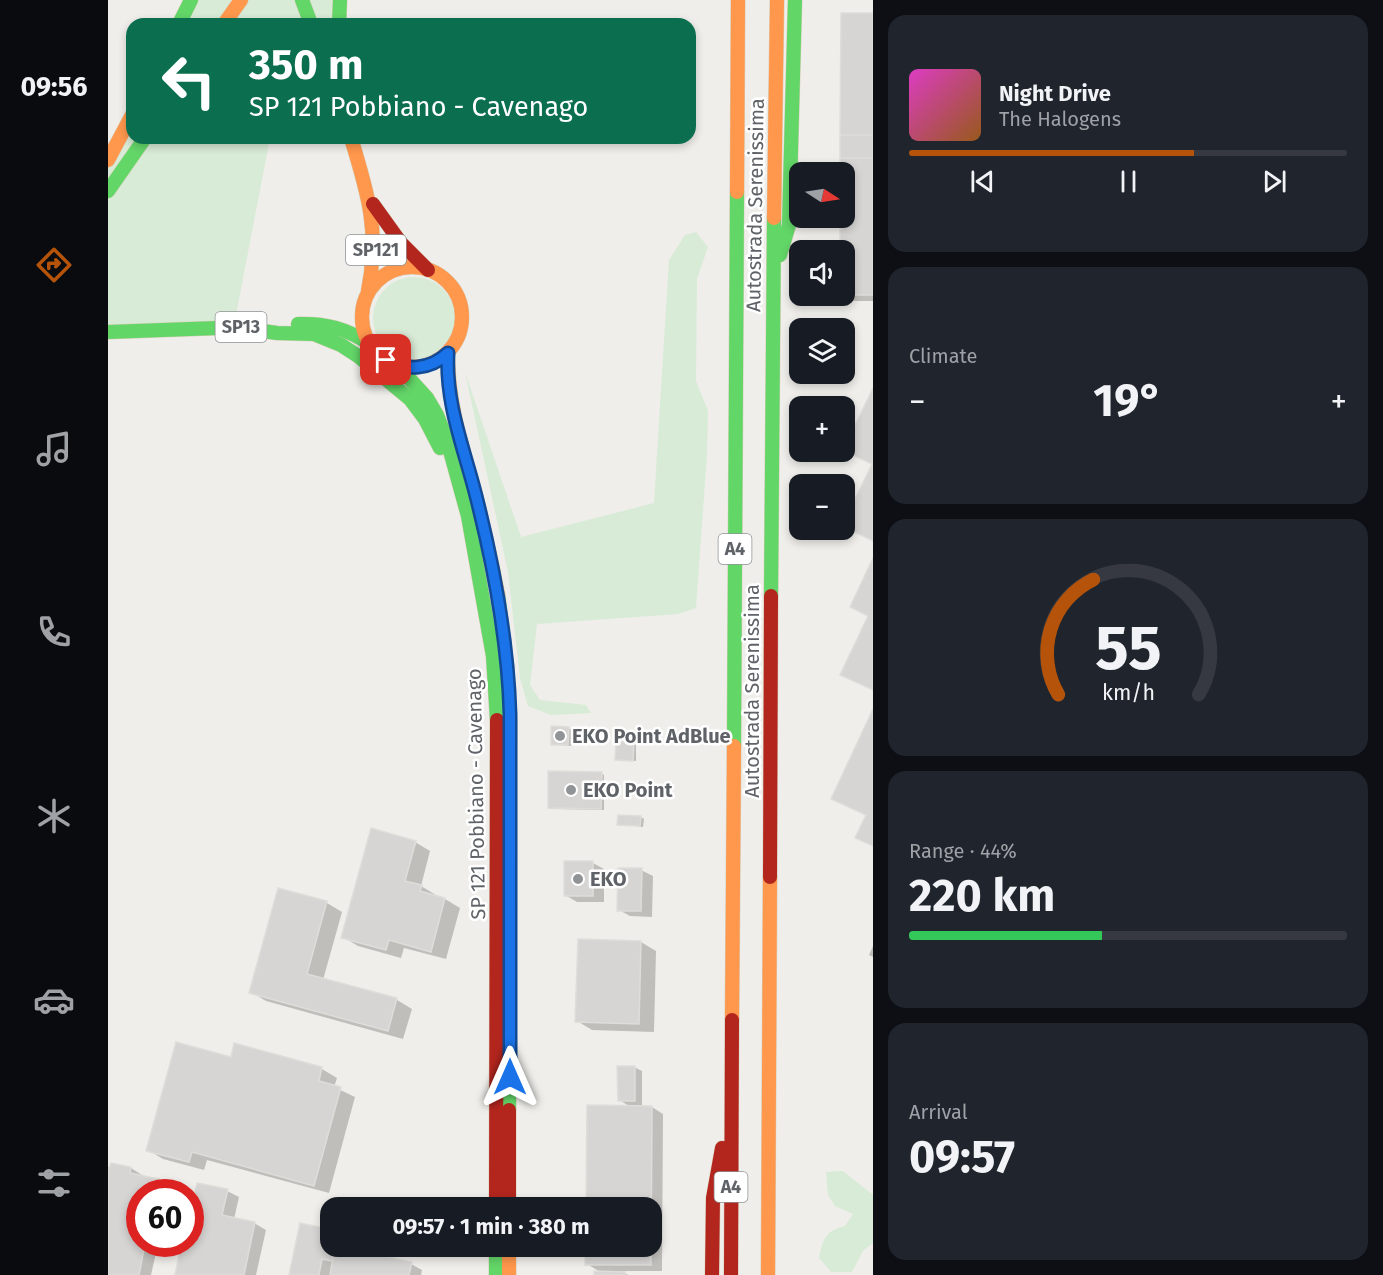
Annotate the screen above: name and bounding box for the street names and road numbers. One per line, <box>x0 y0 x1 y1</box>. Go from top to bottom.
street label: Autostrada Serenissima <box>741 98 769 312</box>
road number: SP121 <box>346 235 406 265</box>
road number: SP13 <box>216 312 266 342</box>
road number: A4 <box>718 534 752 564</box>
street label: Autostrada Serenissima <box>740 584 764 798</box>
street label: SP 121 Pobbiano - Cavenago <box>462 668 490 920</box>
road number: A4 <box>714 1172 748 1202</box>

